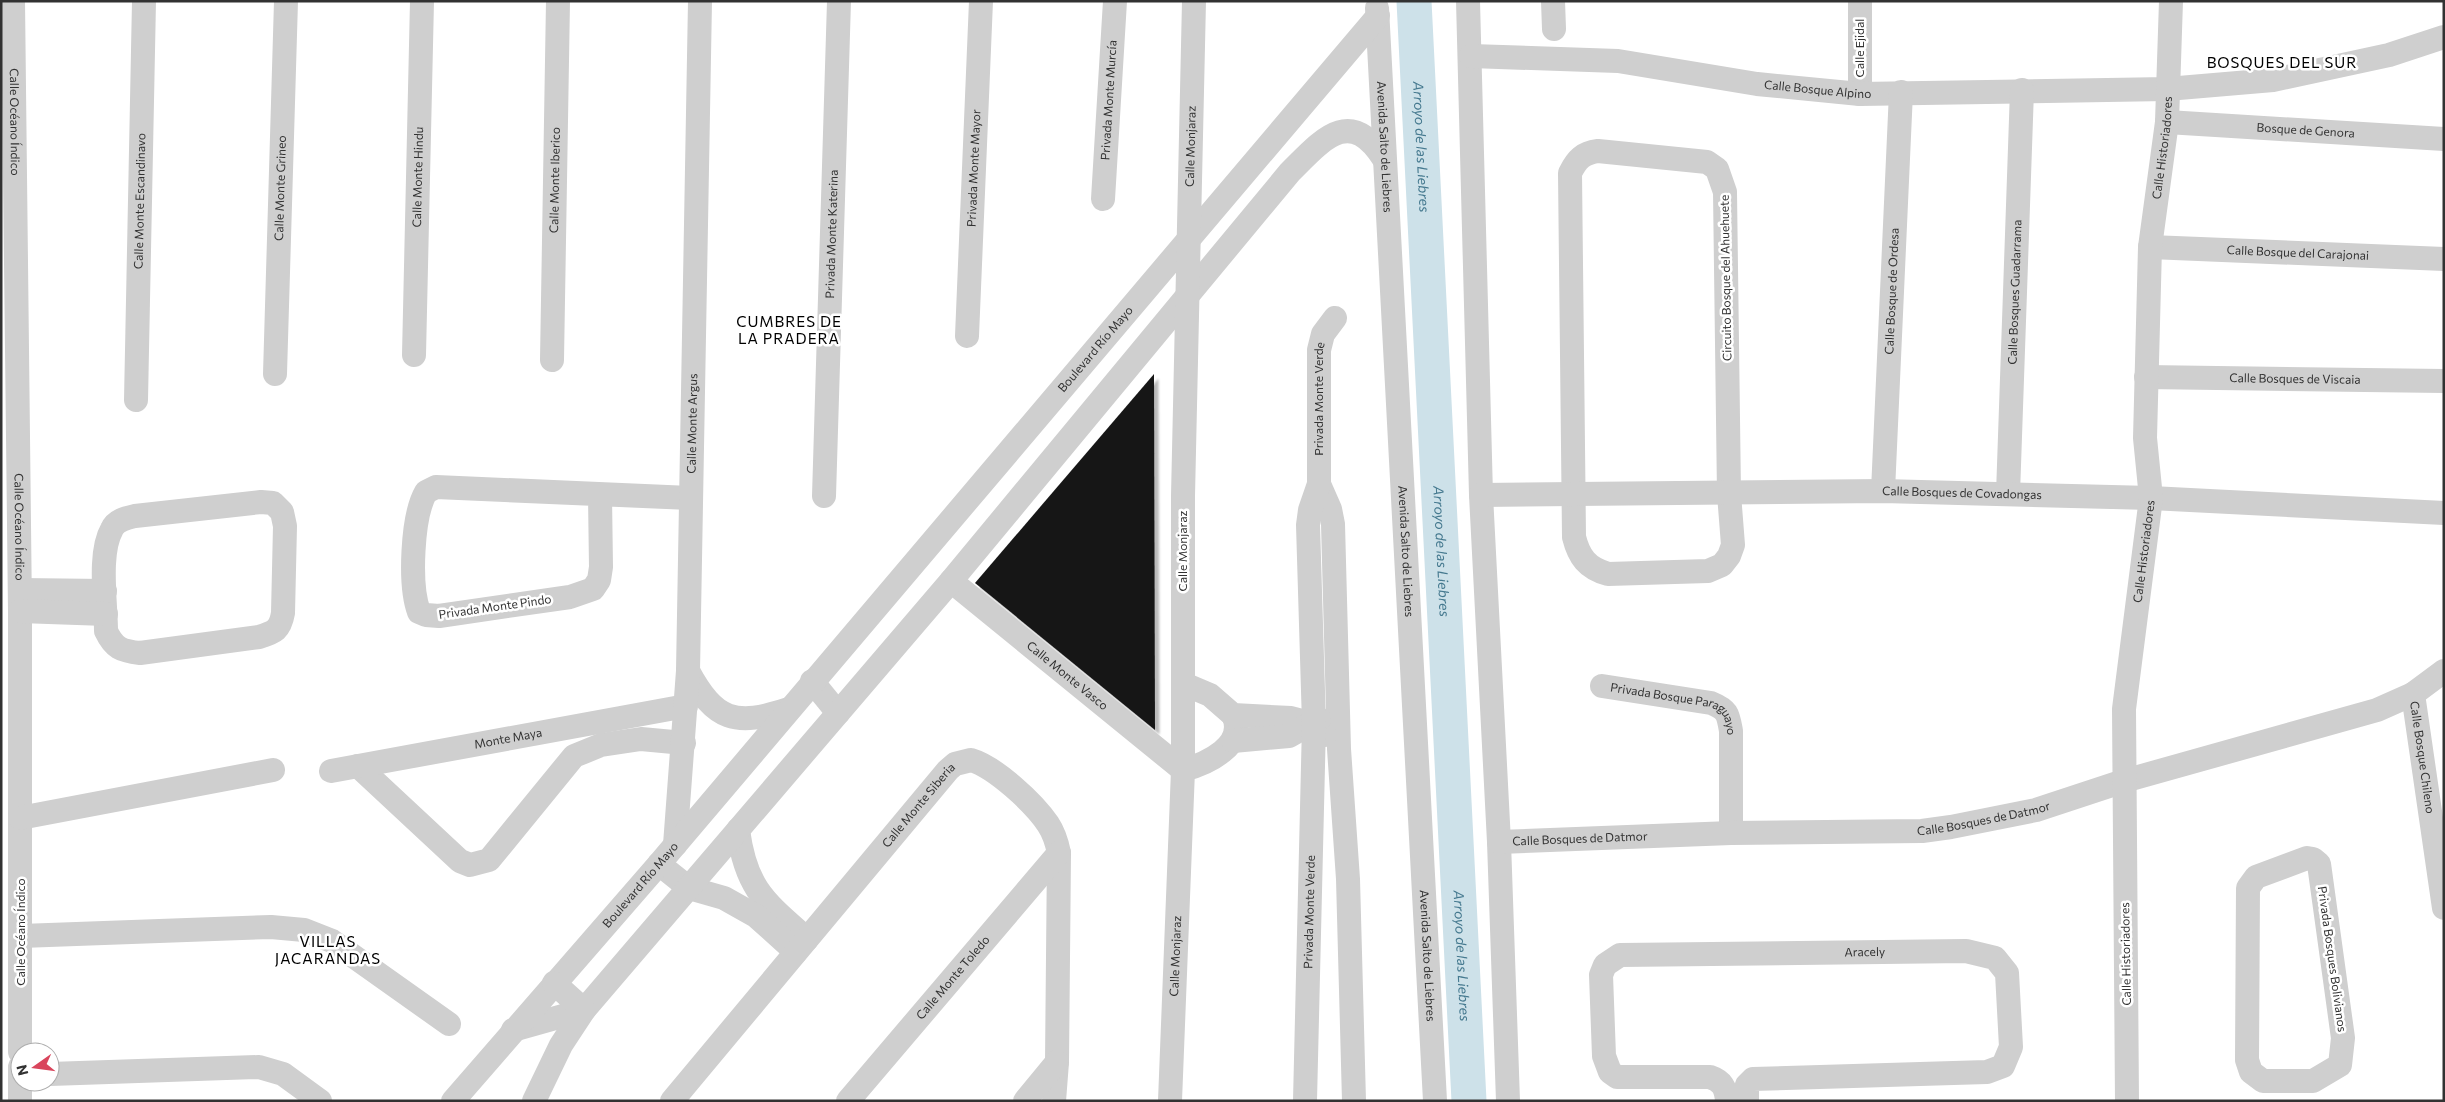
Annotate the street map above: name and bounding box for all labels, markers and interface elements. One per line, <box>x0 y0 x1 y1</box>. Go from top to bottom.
street label: Calle Ejidal <box>1852 19 1866 77</box>
street label: Privada Monte Murcía <box>1097 40 1119 161</box>
district label: BOSQUES DEL SUR <box>2207 53 2357 71</box>
street label: Calle Océano Índico <box>8 68 23 176</box>
street label: Calle Bosque Alpino <box>1764 77 1871 100</box>
water label: Arroyo de las Liebres <box>1410 80 1434 213</box>
street label: Avenida Salto de Liebres <box>1375 81 1396 213</box>
street label: Calle Historiadores <box>2149 96 2174 200</box>
street label: Calle Monjaraz <box>1182 106 1198 187</box>
street label: Privada Monte Mayor <box>964 109 982 227</box>
street label: Bosque de Genora <box>2256 120 2355 140</box>
street label: Calle Monte Hindu <box>409 126 425 228</box>
street label: Calle Monte Iberico <box>546 127 562 233</box>
street label: Calle Monte Escandinavo <box>131 133 147 269</box>
street label: Calle Monte Grineo <box>271 135 288 241</box>
street label: Privada Monte Katerina <box>822 169 840 299</box>
street label: Circuito Bosque del Ahuehuete <box>1717 195 1733 361</box>
street label: Calle Bosques Guadarrama <box>2004 219 2024 365</box>
street label: Calle Bosque de Ordesa <box>1881 227 1901 355</box>
street label: Calle Bosque del Carajonai <box>2226 242 2369 262</box>
street label: Boulevard Río Mayo <box>1054 303 1135 394</box>
district label: CUMBRES DE LA PRADERA <box>736 312 842 347</box>
street label: Privada Monte Verde <box>1311 340 1327 456</box>
street label: Calle Bosques de Viscaia <box>2229 370 2361 386</box>
street label: Calle Monte Argus <box>684 373 699 474</box>
street label: Calle Océano Índico <box>12 473 28 581</box>
street label: Calle Bosques de Covadongas <box>1882 483 2042 501</box>
water label: Arroyo de las Liebres <box>1430 484 1454 617</box>
street label: Avenida Salto de Liebres <box>1396 485 1417 617</box>
street label: Calle Historiadores <box>2130 499 2157 603</box>
street label: Calle Monjaraz <box>1175 510 1189 591</box>
street label: Privada Monte Pindo <box>438 591 552 621</box>
street label: Calle Monte Vasco <box>1024 638 1111 712</box>
street label: Privada Bosque Paraguayo <box>1609 679 1739 735</box>
street label: Calle Bosque Chileno <box>2408 700 2438 814</box>
street label: Monte Maya <box>473 725 543 751</box>
street label: Calle Monte Siberia <box>878 759 957 850</box>
street label: Calle Bosques de Datmor <box>1917 798 2052 837</box>
street label: Calle Bosques de Datmor <box>1512 828 1648 847</box>
street label: Boulevard Río Mayo <box>599 839 680 930</box>
street label: Privada Monte Verde <box>1300 855 1317 969</box>
street label: Calle Océano Índico <box>13 878 27 986</box>
street label: Privada Bosques Bolivianos <box>2316 885 2350 1033</box>
street label: Avenida Salto de Liebres <box>1418 889 1439 1022</box>
water label: Arroyo de las Liebres <box>1450 889 1474 1022</box>
street label: Calle Historiadores <box>2117 902 2133 1006</box>
street label: Calle Monjaraz <box>1166 915 1183 997</box>
district label: VILLAS JACARANDAS <box>275 932 381 967</box>
street label: Calle Monte Toledo <box>913 932 992 1022</box>
street label: Aracely <box>1844 944 1885 958</box>
north arrow <box>10 1042 60 1092</box>
text: N <box>12 1063 31 1077</box>

